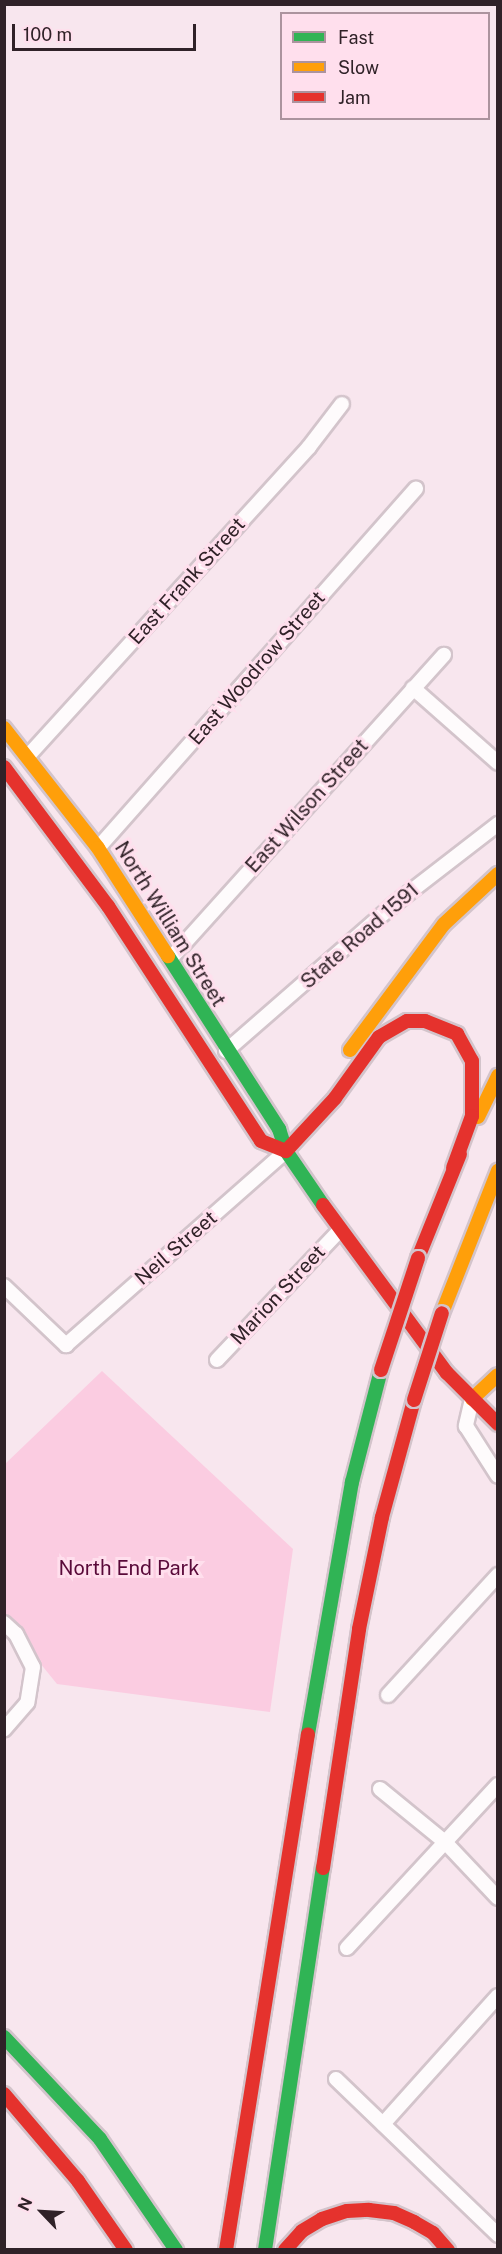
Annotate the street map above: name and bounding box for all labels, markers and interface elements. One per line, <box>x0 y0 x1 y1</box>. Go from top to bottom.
scale bar <box>15 12 200 50</box>
legend <box>280 12 490 120</box>
text: 100 m <box>23 24 72 45</box>
text: Fast <box>338 27 374 48</box>
text: Slow <box>338 57 379 78</box>
text: Jam <box>338 87 371 108</box>
street label: East Frank Street <box>124 513 250 649</box>
street label: East Woodrow Street <box>184 586 330 750</box>
street label: East Wilson Street <box>241 734 373 878</box>
street label: North William Street <box>109 837 231 1011</box>
street label: State Road 1591 <box>296 878 424 994</box>
street label: Neil Street <box>130 1206 222 1290</box>
street label: Marion Street <box>226 1240 330 1350</box>
park label: North End Park <box>58 1556 200 1580</box>
north arrow <box>12 2182 72 2242</box>
text: N <box>14 2195 36 2214</box>

